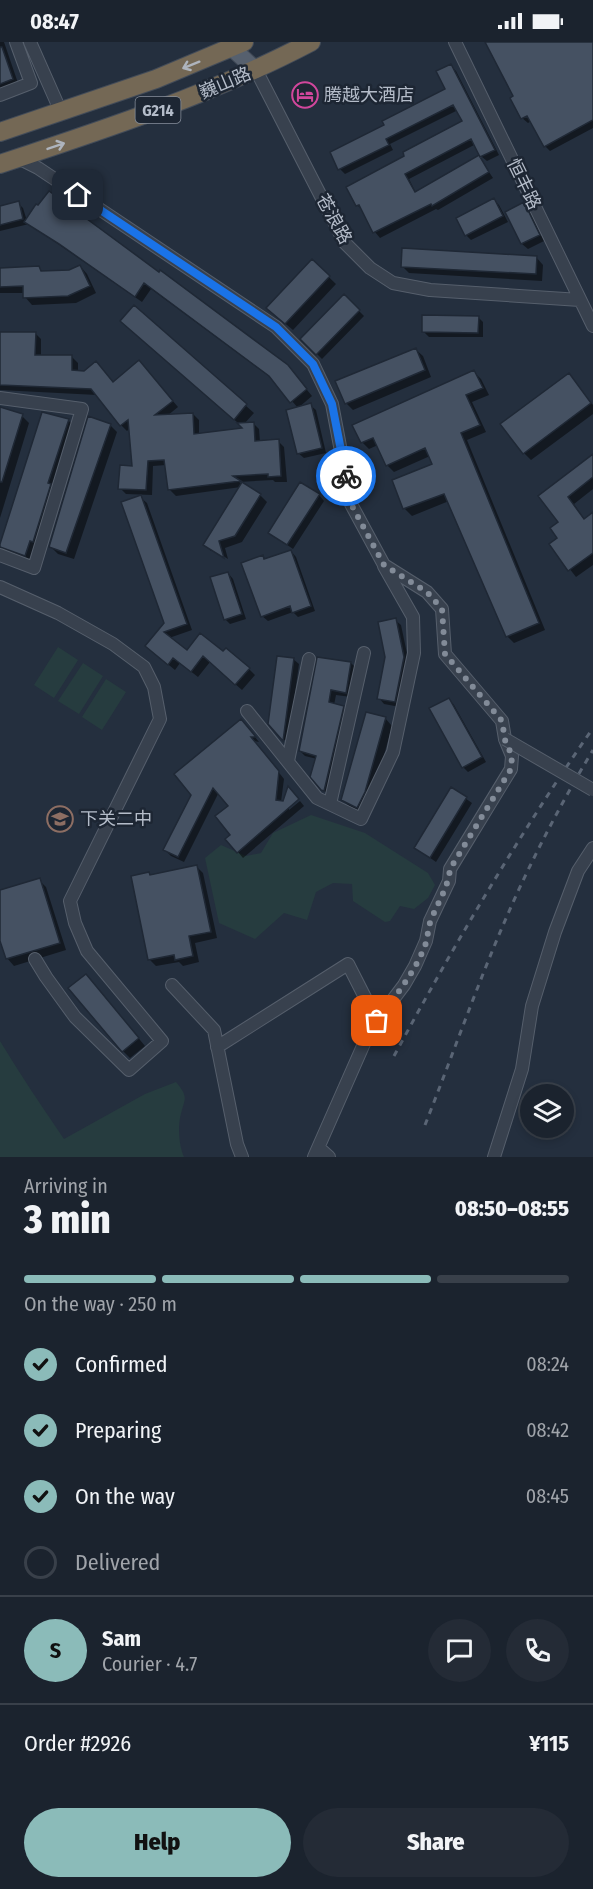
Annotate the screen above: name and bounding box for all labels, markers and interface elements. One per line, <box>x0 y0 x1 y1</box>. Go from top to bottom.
text: 08:47 <box>30 8 79 35</box>
one-way arrow <box>182 60 200 71</box>
street label: 巍山路 <box>196 62 254 104</box>
hotel icon: 腾越大酒店 <box>290 80 320 110</box>
place label: 腾越大酒店 <box>324 84 414 106</box>
road number: G214 <box>136 97 180 123</box>
one-way arrow <box>46 139 65 150</box>
street label: 恒丰路 <box>502 155 546 213</box>
pin <box>52 169 103 220</box>
icon: home <box>61 178 94 211</box>
street label: 苍浪路 <box>311 190 357 248</box>
courier <box>316 446 376 506</box>
icon: bike <box>330 460 363 493</box>
school or university icon: 下关二中 <box>45 804 75 834</box>
place label: 下关二中 <box>80 808 152 830</box>
pin <box>351 995 402 1046</box>
icon: bag <box>360 1004 393 1037</box>
map controls <box>520 1084 574 1138</box>
button: layers <box>520 1084 574 1138</box>
text: Arriving in <box>24 1174 108 1198</box>
text: 08:50–08:55 <box>455 1195 569 1222</box>
text: 3 min <box>24 1197 111 1243</box>
text: On the way · 250 m <box>24 1292 177 1316</box>
icon: check <box>24 1348 57 1381</box>
text: Confirmed <box>75 1351 168 1378</box>
text: 08:24 <box>526 1352 569 1376</box>
icon: check <box>24 1414 57 1447</box>
text: Preparing <box>75 1417 161 1444</box>
text: 08:42 <box>526 1418 569 1442</box>
icon: check <box>24 1480 57 1513</box>
text: On the way <box>75 1483 175 1510</box>
text: 08:45 <box>526 1484 569 1508</box>
text: Delivered <box>75 1549 160 1576</box>
button: chat <box>428 1619 491 1682</box>
button: phone <box>506 1619 569 1682</box>
text: Sam <box>102 1625 141 1652</box>
text: S <box>50 1637 61 1664</box>
text: Courier · 4.7 <box>102 1652 197 1676</box>
text: Order #2926 <box>24 1730 131 1757</box>
text: ¥115 <box>529 1730 569 1757</box>
button: Help <box>24 1808 291 1877</box>
button: Share <box>303 1808 569 1877</box>

